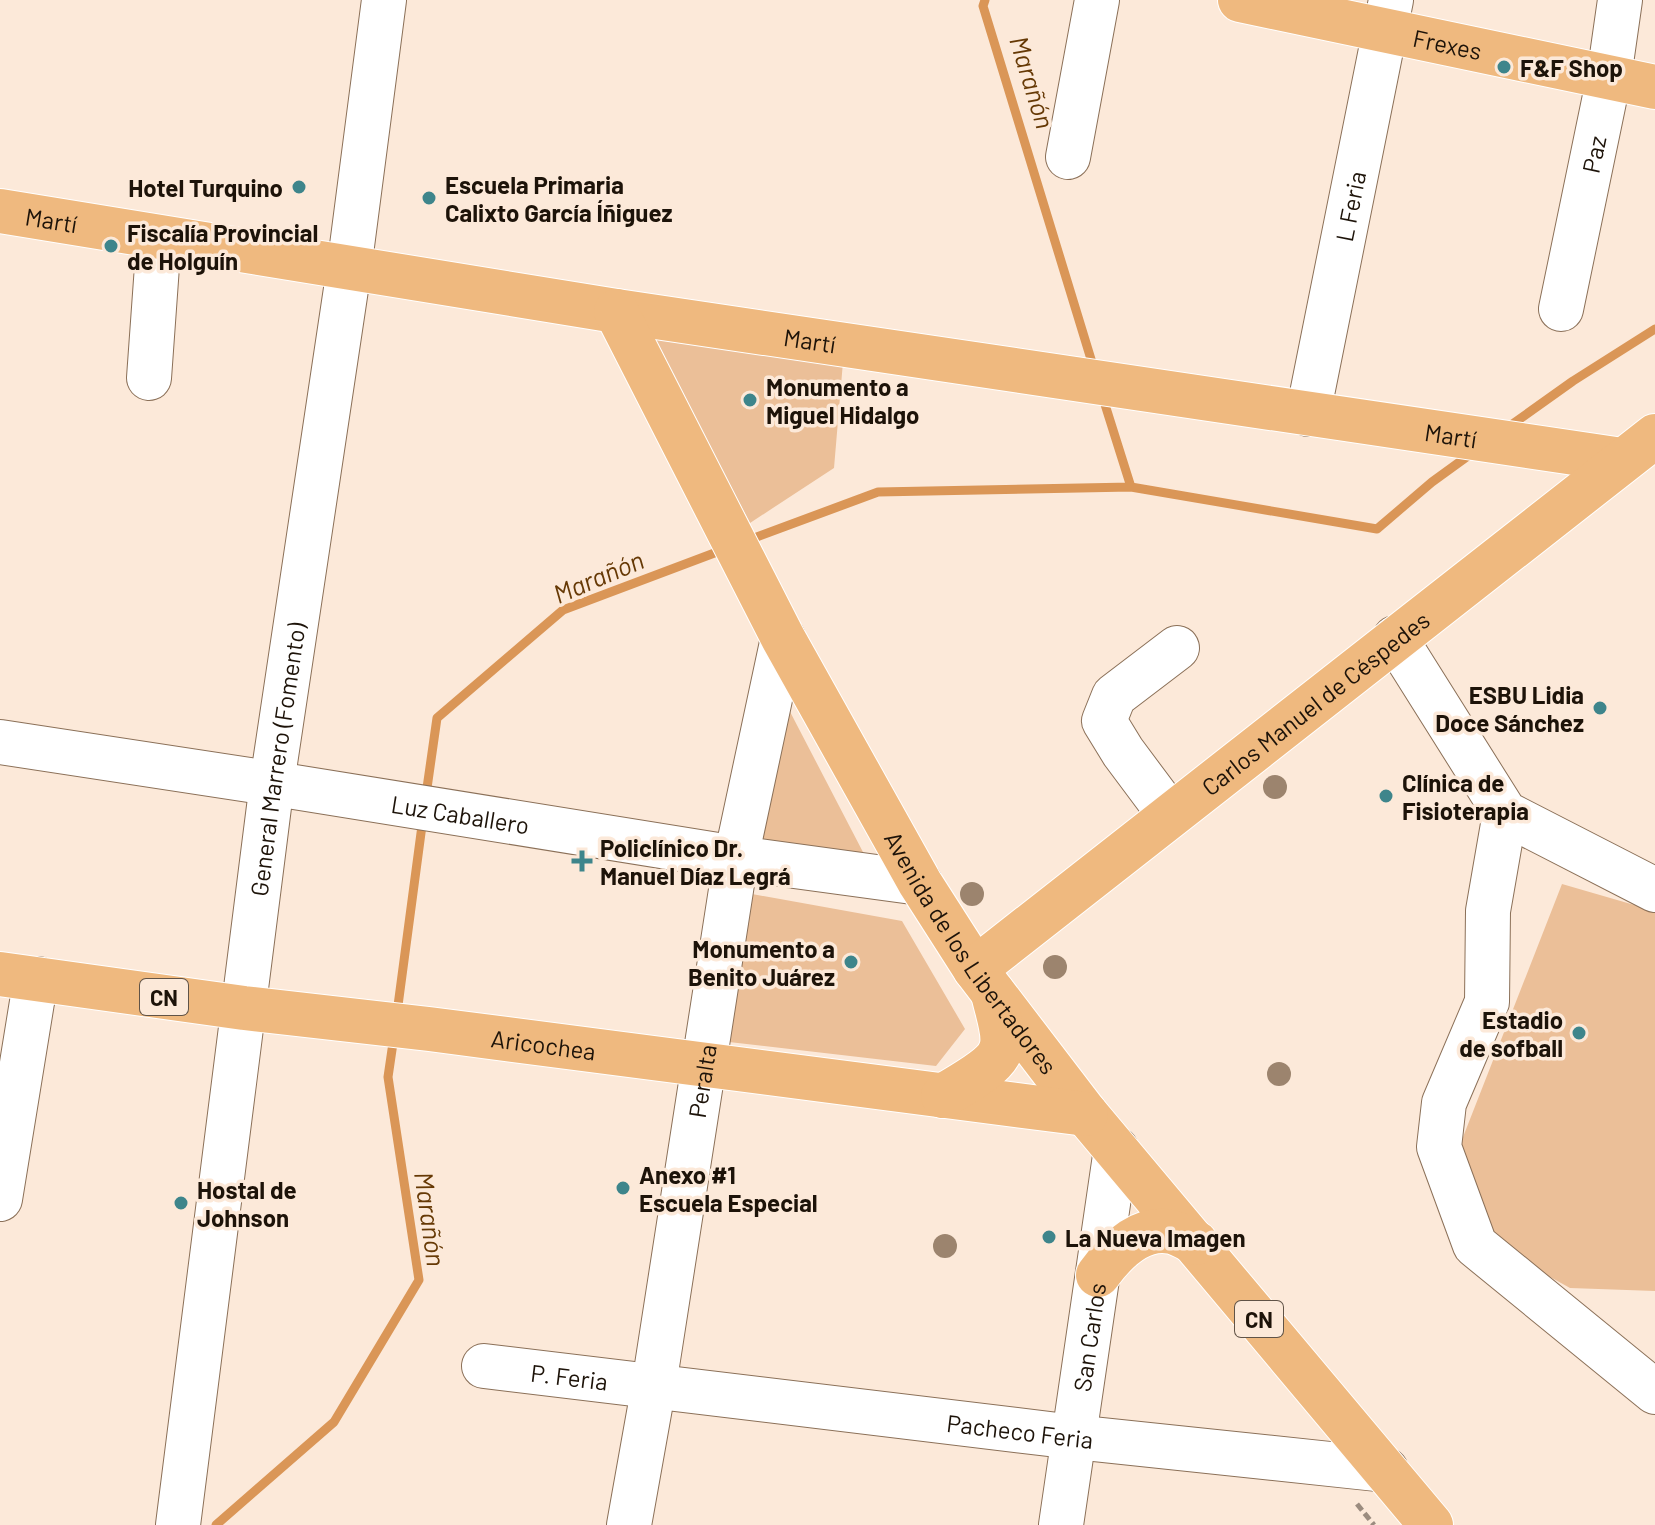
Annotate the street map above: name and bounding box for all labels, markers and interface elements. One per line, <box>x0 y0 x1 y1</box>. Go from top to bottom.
street label: Frexes <box>1410 22 1484 65</box>
water label: Marañón <box>1004 32 1062 132</box>
place label: F&F Shop <box>1520 53 1623 82</box>
marker: F&F Shop <box>1495 58 1513 76</box>
street label: Paz <box>1575 133 1611 175</box>
street label: L Feria <box>1328 168 1371 244</box>
place label: Escuela Primaria Calixto García Íñiguez <box>445 170 673 227</box>
place label: Hotel Turquino <box>128 173 283 202</box>
marker: Hotel Turquino <box>290 178 308 196</box>
marker: Escuela Primaria Calixto García Íñiguez <box>420 189 438 207</box>
street label: Martí <box>23 201 79 238</box>
place label: Fiscalía Provincial de Holguín <box>127 218 318 275</box>
marker: Fiscalía Provincial de Holguín <box>102 237 120 255</box>
street label: Martí <box>782 322 838 358</box>
place label: Monumento a Miguel Hidalgo <box>766 372 919 429</box>
marker: Monumento a Miguel Hidalgo <box>741 391 759 409</box>
street label: Martí <box>1423 416 1479 453</box>
water label: Marañón <box>548 543 648 609</box>
street label: Carlos Manuel de Céspedes <box>1195 604 1435 801</box>
street label: General Marrero (Fomento) <box>243 620 310 898</box>
place label: ESBU Lidia Doce Sánchez <box>1435 680 1584 737</box>
marker: ESBU Lidia Doce Sánchez <box>1591 699 1609 717</box>
place label: Clínica de Fisioterapia <box>1402 768 1529 825</box>
marker: Clínica de Fisioterapia <box>1377 787 1395 805</box>
street label: Luz Caballero <box>389 788 532 839</box>
street label: Avenida de los Libertadores <box>879 826 1064 1079</box>
place label: Policlínico Dr. Manuel Díaz Legrá <box>600 833 791 890</box>
marker: Policlínico Dr. Manuel Díaz Legrá <box>571 850 593 872</box>
place label: Monumento a Benito Juárez <box>688 934 835 991</box>
marker: Monumento a Benito Juárez <box>842 953 860 971</box>
road number: CN <box>140 979 188 1015</box>
place label: Estadio de sofball <box>1459 1005 1563 1062</box>
street label: Aricochea <box>489 1023 598 1065</box>
marker: Estadio de sofball <box>1570 1024 1588 1042</box>
street label: Peralta <box>681 1042 721 1120</box>
place label: Anexo #1 Escuela Especial <box>639 1160 818 1217</box>
water label: Marañón <box>409 1170 453 1268</box>
place label: Hostal de Johnson <box>197 1175 297 1232</box>
marker: Anexo #1 Escuela Especial <box>614 1179 632 1197</box>
marker: Hostal de Johnson <box>172 1194 190 1212</box>
place label: La Nueva Imagen <box>1065 1223 1246 1252</box>
marker: La Nueva Imagen <box>1040 1228 1058 1246</box>
street label: San Carlos <box>1066 1281 1111 1393</box>
road number: CN <box>1235 1301 1283 1337</box>
street label: P. Feria <box>529 1357 610 1395</box>
street label: Pacheco Feria <box>945 1407 1095 1453</box>

